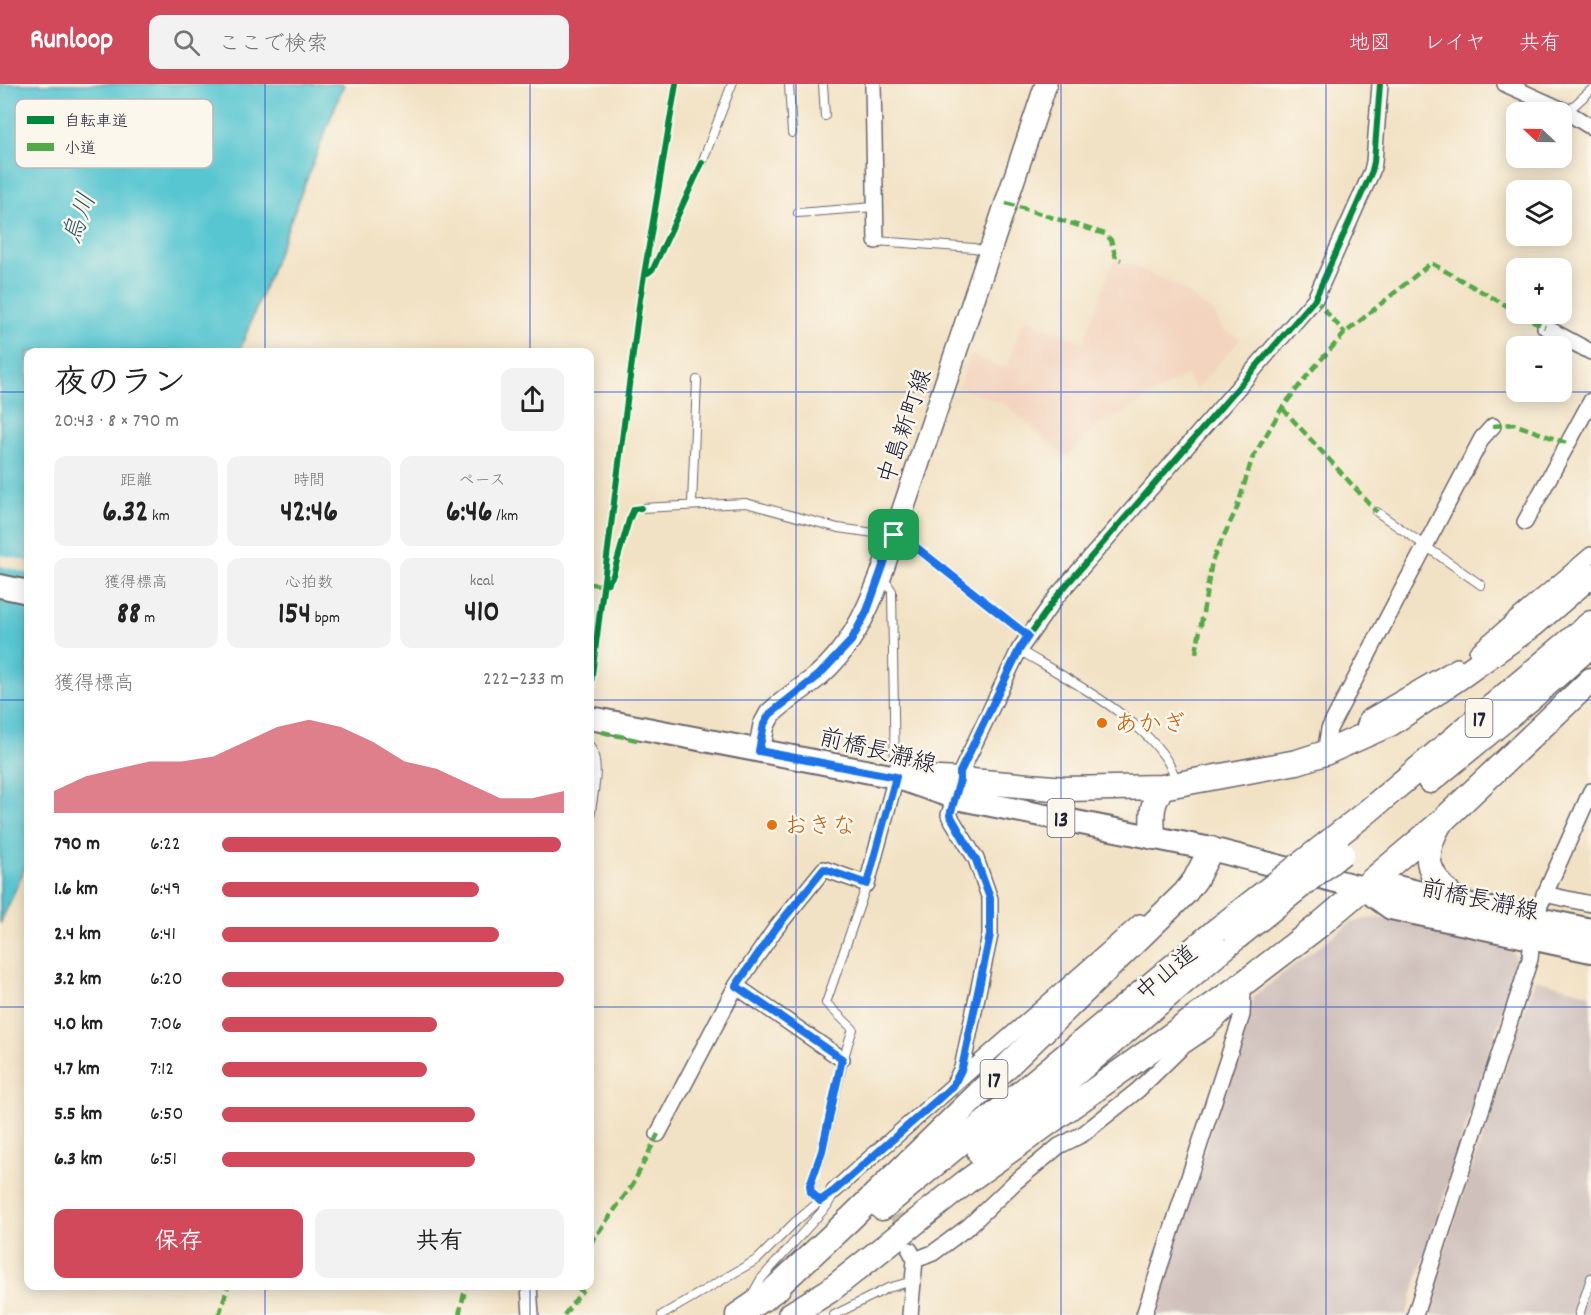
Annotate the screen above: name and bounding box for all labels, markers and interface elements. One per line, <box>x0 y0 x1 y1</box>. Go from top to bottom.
search box <box>149 15 569 69</box>
text: Runloop <box>30 22 113 62</box>
icon: search <box>170 26 203 59</box>
text: ここで検索 <box>218 30 328 61</box>
text: 地図 <box>1349 30 1391 60</box>
text: レイヤ <box>1424 30 1486 60</box>
text: 共有 <box>1519 30 1561 60</box>
legend <box>15 99 213 168</box>
north arrow <box>1506 102 1572 168</box>
map controls <box>1506 102 1572 402</box>
text: 自転車道 <box>64 111 128 134</box>
text: 小道 <box>64 138 96 161</box>
button: layers <box>1506 180 1572 246</box>
water label: 烏川 <box>55 188 108 250</box>
button: + <box>1506 258 1572 324</box>
button: − <box>1506 336 1572 402</box>
text: 夜のラン <box>54 362 186 409</box>
street label: 中島新町線 <box>871 365 942 489</box>
button: share <box>501 368 564 431</box>
text: 20:43 · 8 × 790 m <box>54 408 179 436</box>
text: 距離 <box>120 470 152 493</box>
text: 時間 <box>293 470 325 493</box>
text: ペース <box>458 470 506 493</box>
text: 6.32 <box>102 493 148 536</box>
text: 42:46 <box>280 493 338 536</box>
text: 6:46 <box>446 493 493 536</box>
text: km <box>148 505 170 528</box>
text: /km <box>493 505 518 528</box>
pin <box>868 509 919 560</box>
icon: arrive <box>877 518 910 551</box>
text: kcal <box>470 570 494 593</box>
text: 獲得標高 <box>104 572 168 595</box>
text: 心拍数 <box>285 572 333 595</box>
text: 410 <box>464 593 500 636</box>
text: 88 <box>117 595 141 638</box>
text: 154 <box>278 595 311 638</box>
text: m <box>141 607 155 630</box>
text: bpm <box>311 607 340 630</box>
text: 222–233 m <box>483 666 564 694</box>
text: 獲得標高 <box>54 671 134 699</box>
road number: 17 <box>1466 699 1492 737</box>
place label: あかぎ <box>1114 709 1186 743</box>
marker: あかぎ <box>1095 716 1109 730</box>
street label: 前橋長瀞線 <box>815 722 940 784</box>
road number: 13 <box>1048 799 1074 837</box>
place label: おきな <box>784 811 856 845</box>
marker: おきな <box>765 818 779 832</box>
text: 790 m <box>54 831 100 859</box>
text: 6:22 <box>150 831 181 859</box>
street label: 前橋長瀞線 <box>1417 873 1542 931</box>
text: 1.6 km <box>54 876 98 904</box>
text: 6:49 <box>150 876 181 904</box>
text: 2.4 km <box>54 921 101 949</box>
text: 6:41 <box>150 921 176 949</box>
street label: 中山道 <box>1129 938 1206 1010</box>
text: 3.2 km <box>54 966 101 994</box>
text: 6:20 <box>150 966 183 994</box>
text: 4.0 km <box>54 1011 103 1039</box>
text: 7:06 <box>150 1011 182 1039</box>
text: 4.7 km <box>54 1056 100 1084</box>
text: 7:12 <box>150 1056 174 1084</box>
road number: 17 <box>980 1060 1008 1098</box>
text: 5.5 km <box>54 1101 102 1129</box>
text: 6:50 <box>150 1101 183 1129</box>
text: 6.3 km <box>54 1146 103 1174</box>
text: 6:51 <box>150 1146 177 1174</box>
button: 保存 <box>54 1209 303 1278</box>
button: 共有 <box>315 1209 564 1278</box>

